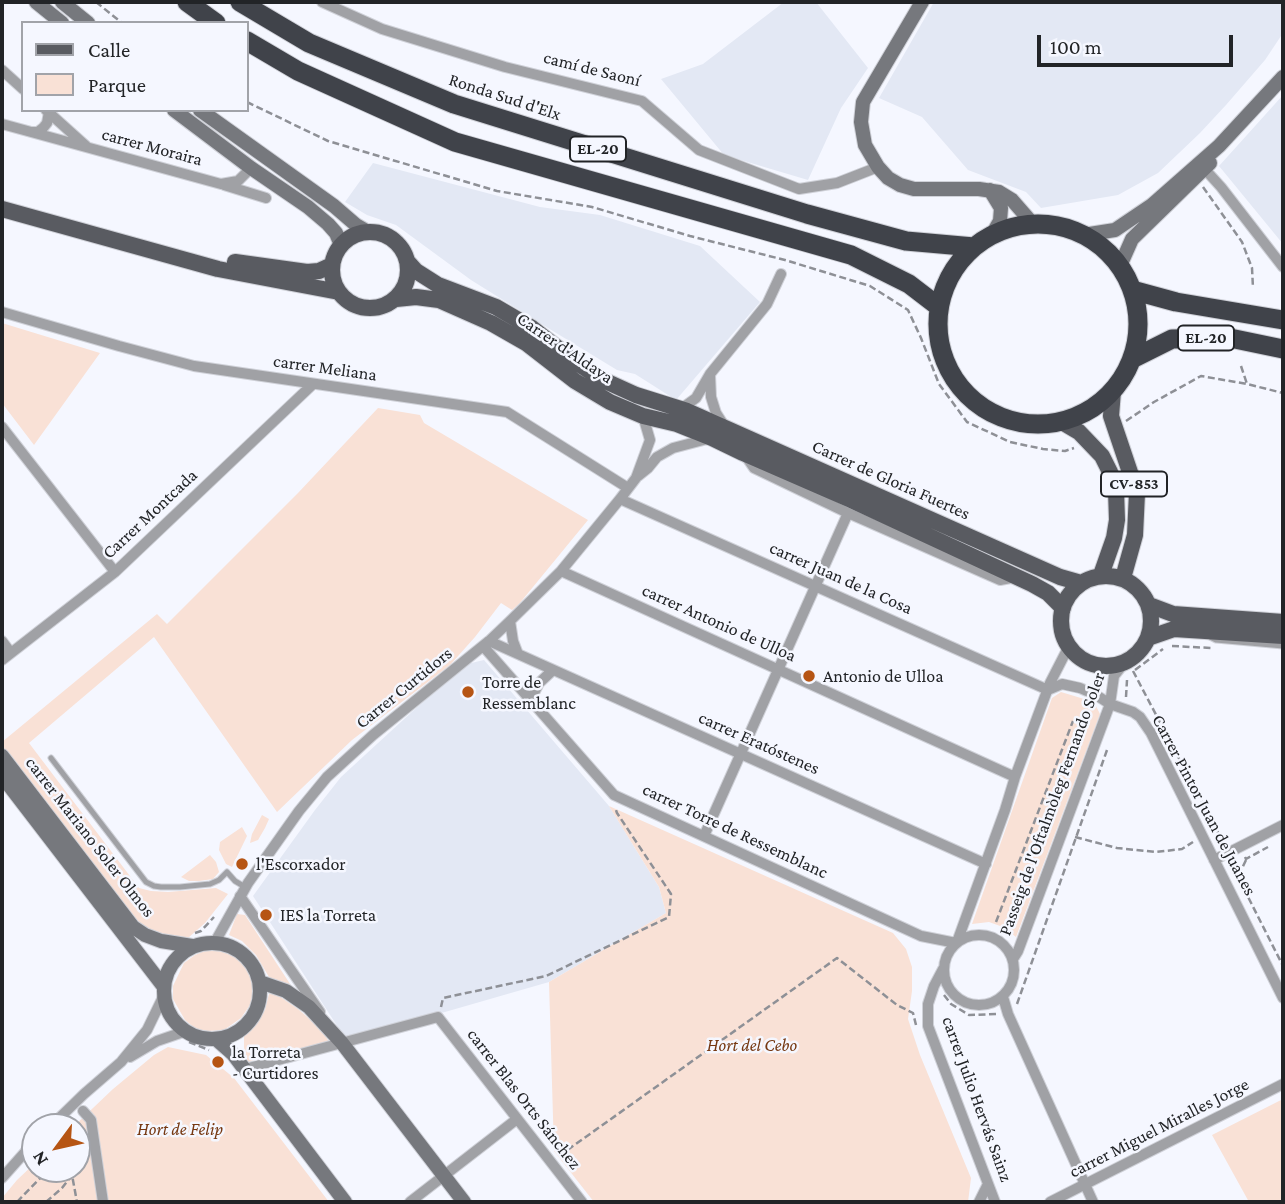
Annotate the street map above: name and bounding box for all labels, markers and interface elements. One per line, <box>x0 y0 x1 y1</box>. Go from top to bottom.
legend <box>21 21 248 112</box>
scale bar <box>1040 21 1236 65</box>
text: 100 m <box>1050 35 1102 59</box>
text: Calle <box>88 38 130 62</box>
street label: camí de Saoní <box>541 47 643 91</box>
street label: Ronda Sud d'Elx <box>446 69 564 125</box>
text: Parque <box>88 73 146 97</box>
street label: carrer Moraira <box>99 123 205 171</box>
road number: EL-20 <box>570 136 626 162</box>
street label: Carrer d'Aldaya <box>513 308 617 388</box>
road number: EL-20 <box>1178 326 1234 350</box>
street label: carrer Meliana <box>272 350 378 386</box>
street label: Carrer de Gloria Fuertes <box>809 435 973 525</box>
street label: Carrer Montcada <box>98 465 202 563</box>
road number: CV-853 <box>1101 471 1167 496</box>
street label: carrer Juan de la Cosa <box>766 537 916 619</box>
street label: carrer Antonio de Ulloa <box>639 579 799 667</box>
street label: Carrer Curtidors <box>351 643 457 733</box>
place label: Antonio de Ulloa <box>823 665 943 687</box>
marker: Antonio de Ulloa <box>801 668 817 684</box>
street label: Passeig de l'Oftalmòleg Fernando Soler <box>994 669 1110 939</box>
place label: Torre de Ressemblanc <box>482 671 576 714</box>
marker: Torre de Ressemblanc <box>460 684 476 700</box>
street label: carrer Eratóstenes <box>695 707 823 779</box>
street label: Carrer Pintor Juan de Juanes <box>1147 711 1261 899</box>
street label: carrer Mariano Soler Olmos <box>21 752 159 922</box>
street label: carrer Torre de Ressemblanc <box>639 779 831 883</box>
place label: l'Escorxador <box>256 853 346 875</box>
marker: l'Escorxador <box>234 856 250 872</box>
place label: IES la Torreta <box>280 904 376 926</box>
marker: IES la Torreta <box>258 907 274 923</box>
street label: carrer Julio Hervás Sainz <box>937 1013 1017 1185</box>
street label: carrer Blas Orts Sánchez <box>462 1024 586 1174</box>
park label: Hort del Cebo <box>707 1034 797 1056</box>
place label: la Torreta - Curtidores <box>232 1041 318 1084</box>
marker: la Torreta - Curtidores <box>210 1054 226 1070</box>
street label: carrer Miguel Miralles Jorge <box>1066 1073 1252 1183</box>
north arrow <box>21 1113 91 1183</box>
park label: Hort de Felip <box>137 1118 223 1140</box>
text: N <box>27 1147 52 1170</box>

